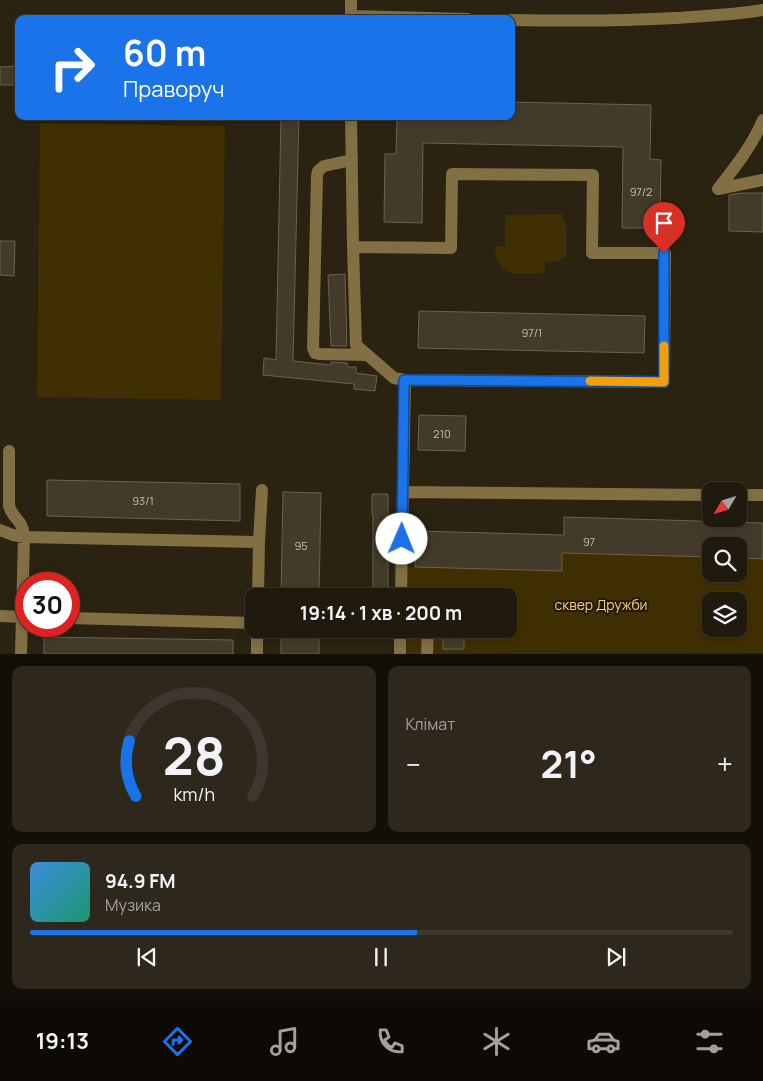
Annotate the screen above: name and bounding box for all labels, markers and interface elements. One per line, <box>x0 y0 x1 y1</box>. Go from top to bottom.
text: 60 m <box>123 29 206 77</box>
icon: right <box>40 35 105 100</box>
text: Праворуч <box>123 74 224 104</box>
house number: 97/2 <box>630 184 652 199</box>
pin <box>643 202 685 253</box>
icon: arrive <box>650 209 678 237</box>
house number: 97/1 <box>522 325 542 340</box>
house number: 210 <box>433 426 451 441</box>
north arrow <box>702 482 748 528</box>
map controls <box>702 482 747 637</box>
house number: 93/1 <box>132 493 154 508</box>
position arrow <box>375 512 427 564</box>
house number: 97 <box>583 534 595 549</box>
button: search <box>702 537 747 582</box>
house number: 95 <box>294 538 308 553</box>
speed limit sign: 30 <box>15 572 80 637</box>
button: layers <box>702 592 747 637</box>
park label: сквер Дружби <box>554 595 648 614</box>
text: 19:14 · 1 хв · 200 m <box>300 600 462 626</box>
text: Клімат <box>406 713 455 735</box>
text: 28 <box>162 720 225 791</box>
text: 21° <box>541 737 597 789</box>
text: − <box>406 745 421 783</box>
text: + <box>717 745 733 783</box>
text: km/h <box>173 782 215 806</box>
text: 94.9 FM <box>105 868 176 894</box>
text: Музика <box>105 894 161 916</box>
icon: previous <box>133 943 161 971</box>
icon: pause <box>367 943 395 971</box>
icon: next <box>602 943 630 971</box>
icon: directions <box>160 1024 195 1059</box>
icon: music <box>267 1024 302 1059</box>
icon: phone <box>373 1024 408 1059</box>
icon: climate <box>479 1024 514 1059</box>
icon: car <box>586 1024 621 1059</box>
icon: filters <box>692 1024 727 1059</box>
text: 19:13 <box>36 1026 89 1056</box>

